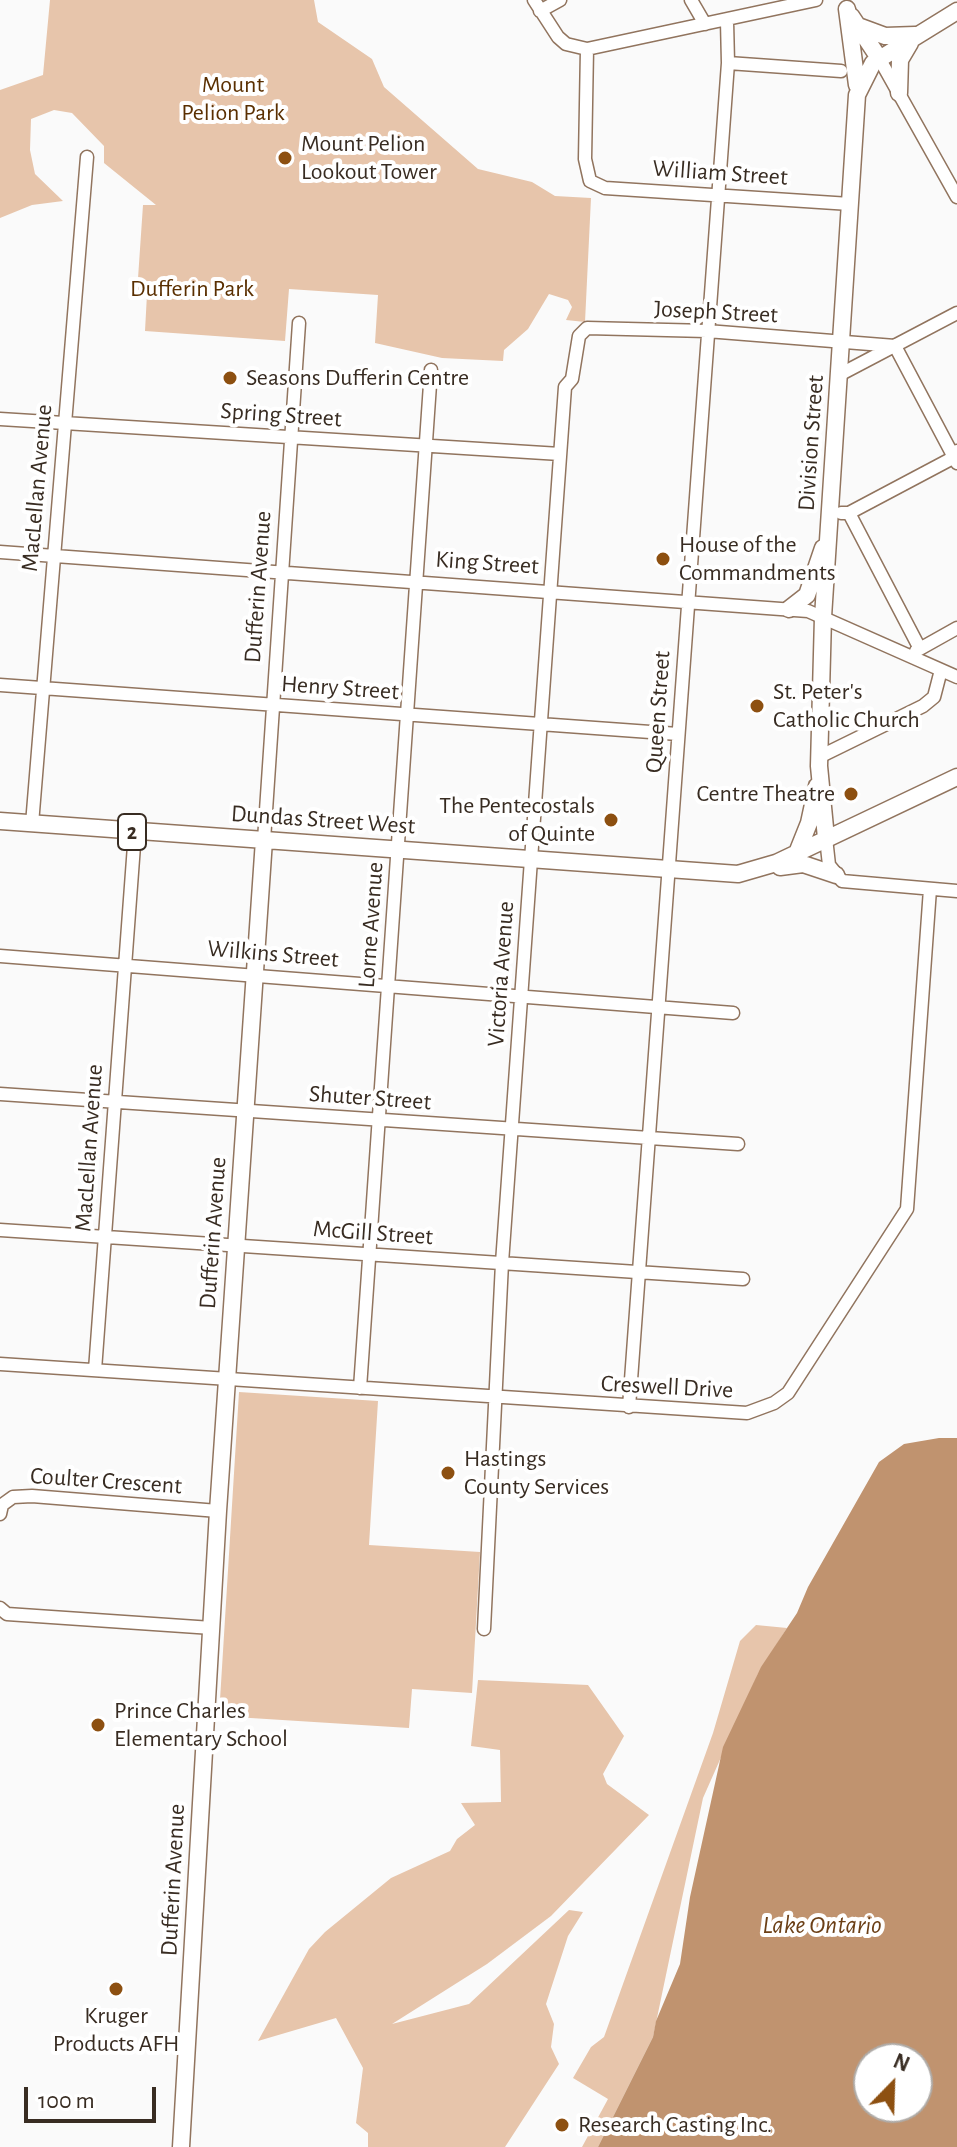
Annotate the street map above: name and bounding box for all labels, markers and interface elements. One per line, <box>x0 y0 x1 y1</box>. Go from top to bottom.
park label: Mount Pelion Park <box>181 71 285 127</box>
place label: Mount Pelion Lookout Tower <box>301 130 437 186</box>
marker: Mount Pelion Lookout Tower <box>276 149 294 167</box>
street label: William Street <box>651 154 789 192</box>
park label: Dufferin Park <box>130 275 254 303</box>
street label: Joseph Street <box>653 294 779 330</box>
place label: Seasons Dufferin Centre <box>246 364 469 392</box>
marker: Seasons Dufferin Centre <box>221 369 239 387</box>
street label: Division Street <box>792 374 830 512</box>
street label: Spring Street <box>219 396 343 434</box>
street label: MacLellan Avenue <box>15 403 59 573</box>
street label: Dufferin Avenue <box>238 510 278 664</box>
place label: House of the Commandments <box>679 531 836 587</box>
street label: King Street <box>434 545 540 581</box>
marker: House of the Commandments <box>654 550 672 568</box>
street label: Queen Street <box>639 650 677 774</box>
street label: Henry Street <box>280 670 400 706</box>
place label: St. Peter's Catholic Church <box>773 678 920 734</box>
marker: St. Peter's Catholic Church <box>748 697 766 715</box>
place label: Centre Theatre <box>697 780 835 808</box>
marker: Centre Theatre <box>842 785 860 803</box>
place label: The Pentecostals of Quinte <box>439 792 595 848</box>
street label: Dundas Street West <box>230 799 416 841</box>
marker: The Pentecostals of Quinte <box>602 811 620 829</box>
road number: 2 <box>118 814 146 850</box>
street label: Lorne Avenue <box>352 861 390 989</box>
street label: Victoria Avenue <box>482 900 520 1048</box>
street label: Wilkins Street <box>206 934 340 974</box>
street label: MacLellan Avenue <box>69 1063 109 1233</box>
street label: Shuter Street <box>308 1079 432 1117</box>
street label: Dufferin Avenue <box>193 1156 233 1310</box>
street label: McGill Street <box>312 1214 434 1252</box>
street label: Creswell Drive <box>600 1369 734 1405</box>
place label: Hastings County Services <box>464 1445 609 1501</box>
street label: Coulter Crescent <box>29 1461 183 1501</box>
marker: Hastings County Services <box>439 1464 457 1482</box>
place label: Prince Charles Elementary School <box>114 1697 288 1753</box>
marker: Prince Charles Elementary School <box>89 1716 107 1734</box>
street label: Dufferin Avenue <box>155 1803 191 1957</box>
water label: Lake Ontario <box>762 1909 882 1941</box>
marker: Kruger Products AFH <box>107 1980 125 1998</box>
place label: Kruger Products AFH <box>53 2002 179 2058</box>
north arrow <box>853 2043 933 2123</box>
text: N <box>890 2050 913 2076</box>
scale bar <box>28 2071 160 2121</box>
text: 100 m <box>38 2089 95 2113</box>
place label: Research Casting Inc. <box>578 2111 772 2139</box>
marker: Research Casting Inc. <box>553 2116 571 2134</box>

